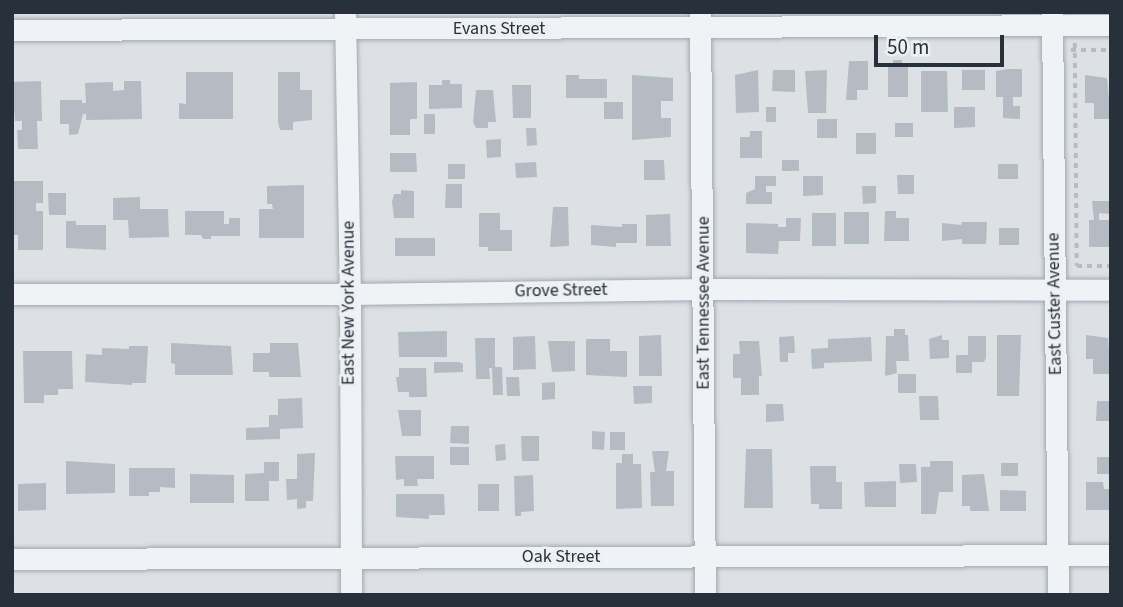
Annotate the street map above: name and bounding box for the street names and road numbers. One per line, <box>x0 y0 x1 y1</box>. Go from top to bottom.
street label: Evans Street <box>453 18 545 40</box>
street label: East Tennessee Avenue <box>693 216 715 390</box>
street label: East New York Avenue <box>338 221 360 385</box>
street label: East Custer Avenue <box>1043 233 1067 375</box>
street label: Grove Street <box>514 279 608 303</box>
street label: Oak Street <box>522 546 600 568</box>

